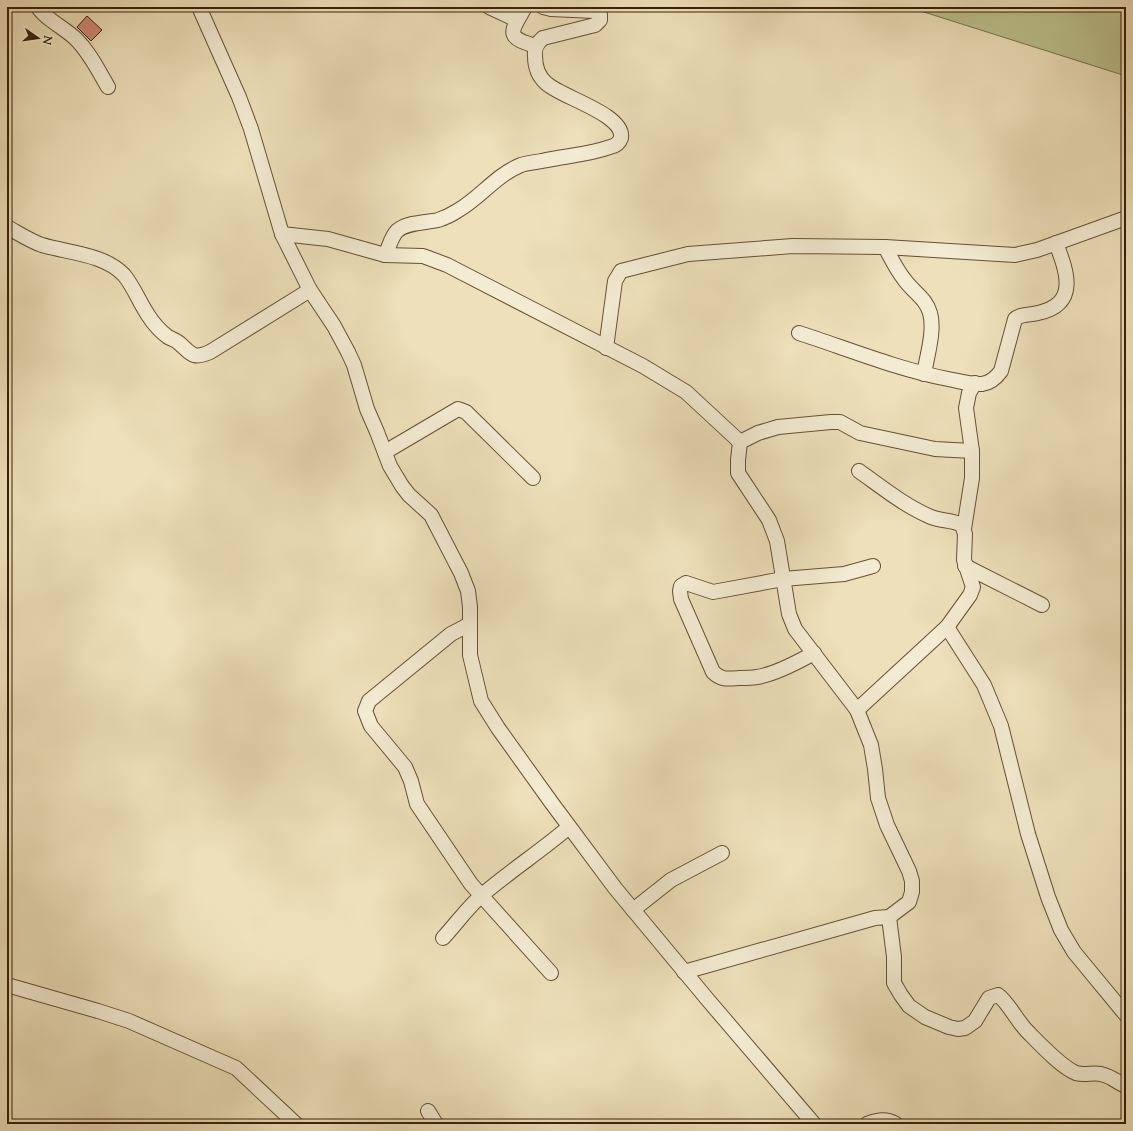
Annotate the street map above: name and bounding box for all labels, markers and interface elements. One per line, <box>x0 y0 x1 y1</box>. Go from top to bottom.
north arrow <box>18 18 58 58</box>
text: N <box>38 33 56 46</box>

